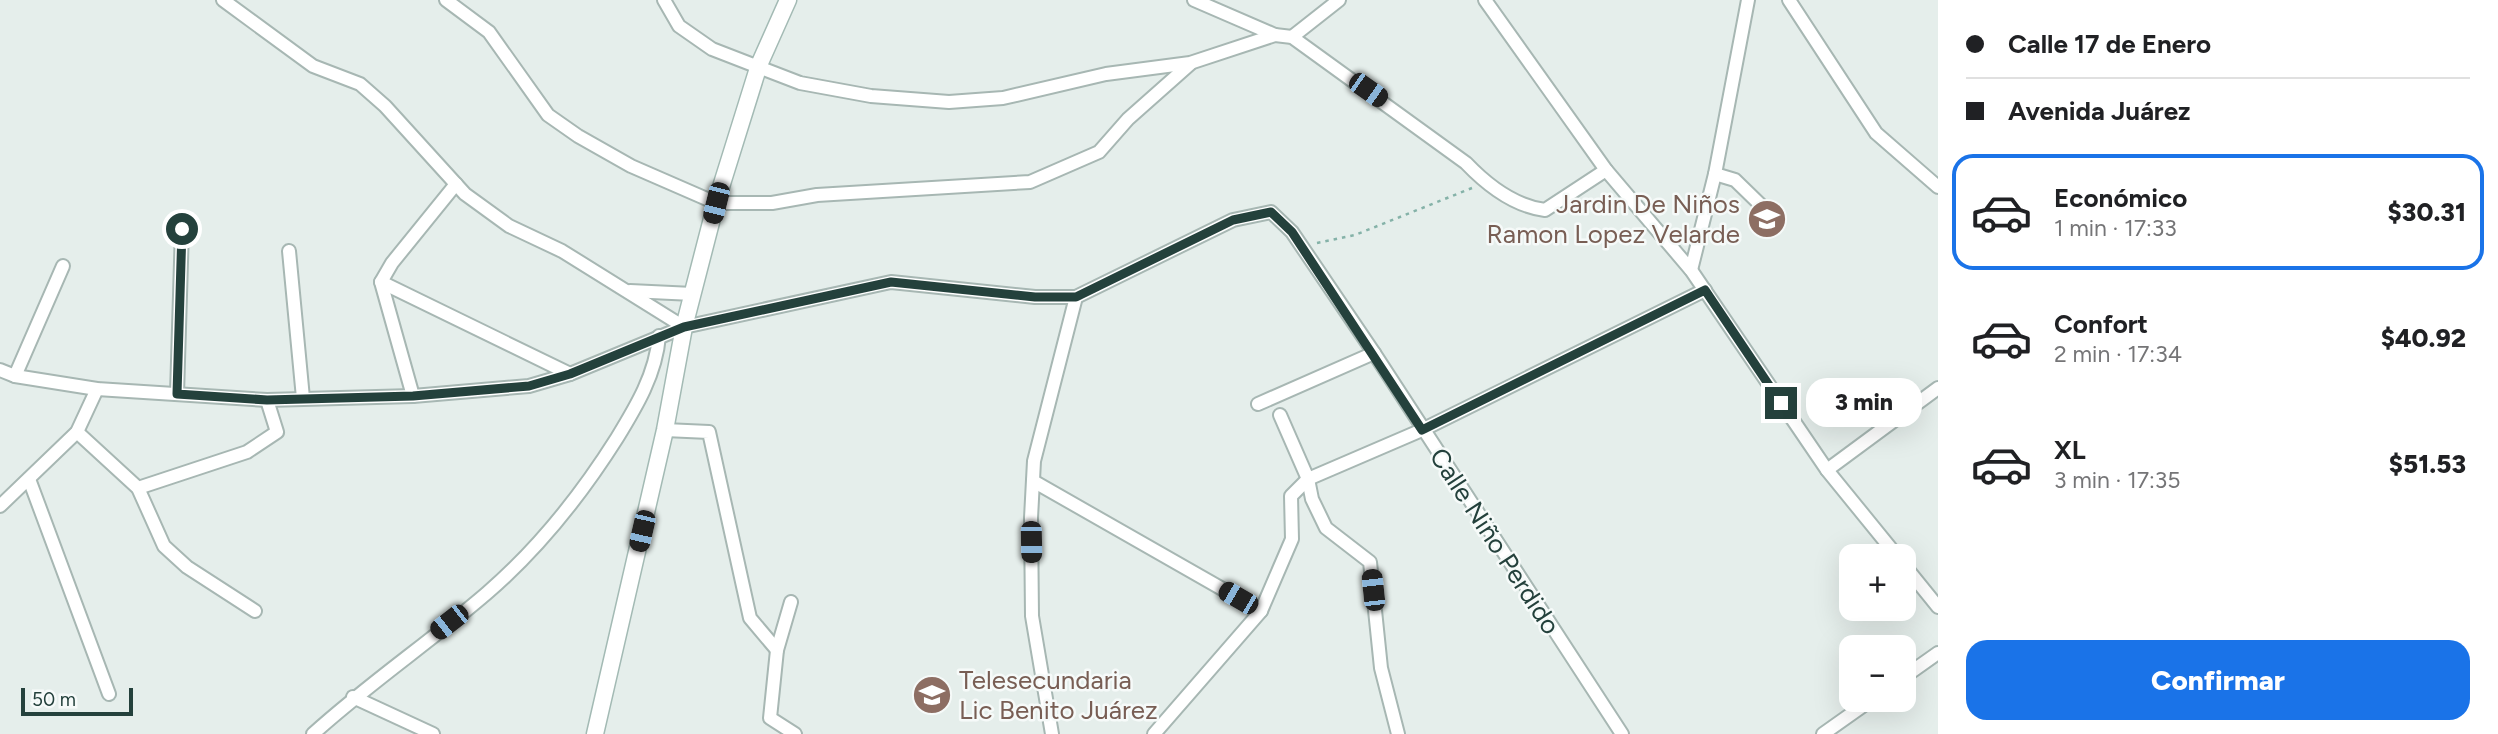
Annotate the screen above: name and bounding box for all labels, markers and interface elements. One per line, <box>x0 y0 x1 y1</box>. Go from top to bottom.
text: Calle 17 de Enero <box>2008 28 2211 60</box>
car <box>1345 69 1392 111</box>
text: Avenida Juárez <box>2008 95 2191 127</box>
car <box>701 180 732 226</box>
icon: car <box>1970 181 2033 244</box>
text: Económico <box>2054 182 2187 214</box>
place label: Jardin De Niños Ramon Lopez Velarde <box>1487 188 1740 250</box>
text: $30.31 <box>2388 196 2466 228</box>
school or university icon: Jardin De Niños Ramon Lopez Velarde <box>1746 198 1788 240</box>
route start <box>166 213 198 245</box>
text: 1 min · 17:33 <box>2054 214 2177 242</box>
icon: car <box>1970 307 2033 370</box>
text: Confort <box>2054 308 2148 340</box>
text: $40.92 <box>2381 322 2466 354</box>
text: 2 min · 17:34 <box>2054 340 2182 368</box>
callout: 3 min <box>1806 378 1921 428</box>
route end <box>1765 387 1797 419</box>
text: 3 min <box>1835 388 1893 416</box>
icon: car <box>1970 433 2033 496</box>
text: XL <box>2054 434 2086 466</box>
street label: Calle Niño Perdido <box>1423 442 1567 640</box>
text: $51.53 <box>2389 448 2466 480</box>
text: 3 min · 17:35 <box>2054 466 2181 494</box>
car <box>628 508 657 554</box>
car <box>1021 521 1042 563</box>
map controls <box>1839 544 1916 712</box>
button: + <box>1839 544 1916 621</box>
car <box>1361 568 1386 612</box>
car <box>1215 578 1262 618</box>
car <box>426 601 473 643</box>
button: − <box>1839 635 1916 712</box>
button: Confirmar <box>1966 640 2470 720</box>
place label: Telesecundaria Lic Benito Juárez <box>959 664 1158 726</box>
school or university icon: Telesecundaria Lic Benito Juárez <box>911 674 953 716</box>
scale bar <box>21 685 133 717</box>
text: 50 m <box>32 688 76 711</box>

